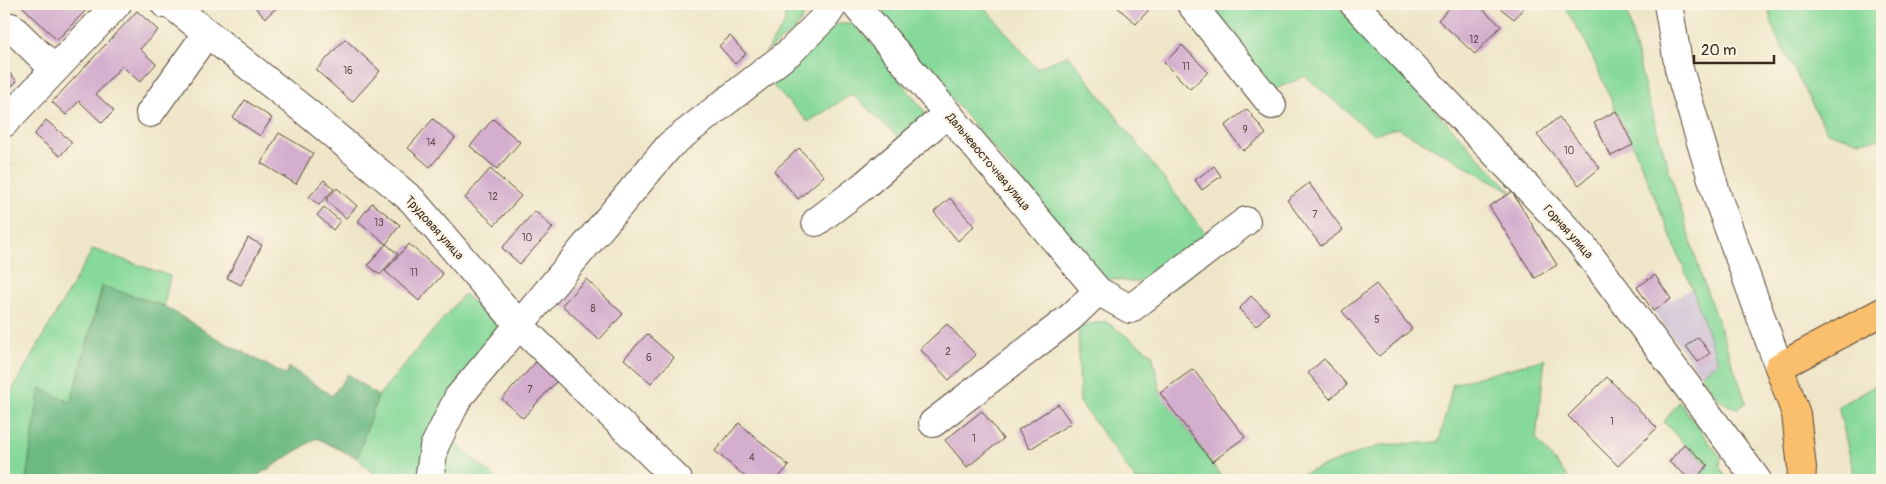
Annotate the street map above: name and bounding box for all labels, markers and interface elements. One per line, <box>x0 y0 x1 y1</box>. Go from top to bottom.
scale bar <box>1694 32 1774 64</box>
house number: 12 <box>1469 34 1479 46</box>
text: 20 m <box>1701 41 1736 60</box>
house number: 11 <box>1182 61 1190 73</box>
house number: 16 <box>343 65 353 77</box>
street label: Дальневосточная улица <box>942 109 1034 214</box>
house number: 9 <box>1242 124 1248 136</box>
house number: 14 <box>426 137 436 149</box>
house number: 10 <box>1564 145 1575 157</box>
house number: 12 <box>488 191 498 203</box>
street label: Трудовая улица <box>401 193 467 263</box>
street label: Горная улица <box>1540 202 1596 262</box>
house number: 7 <box>1312 209 1318 221</box>
house number: 13 <box>374 217 384 229</box>
house number: 10 <box>522 232 533 244</box>
house number: 11 <box>410 267 418 279</box>
house number: 8 <box>590 303 596 315</box>
house number: 5 <box>1374 314 1380 326</box>
house number: 2 <box>945 346 951 358</box>
house number: 6 <box>646 352 652 364</box>
house number: 7 <box>527 384 533 396</box>
house number: 1 <box>1610 416 1614 428</box>
house number: 1 <box>972 433 976 445</box>
house number: 4 <box>749 452 755 464</box>

